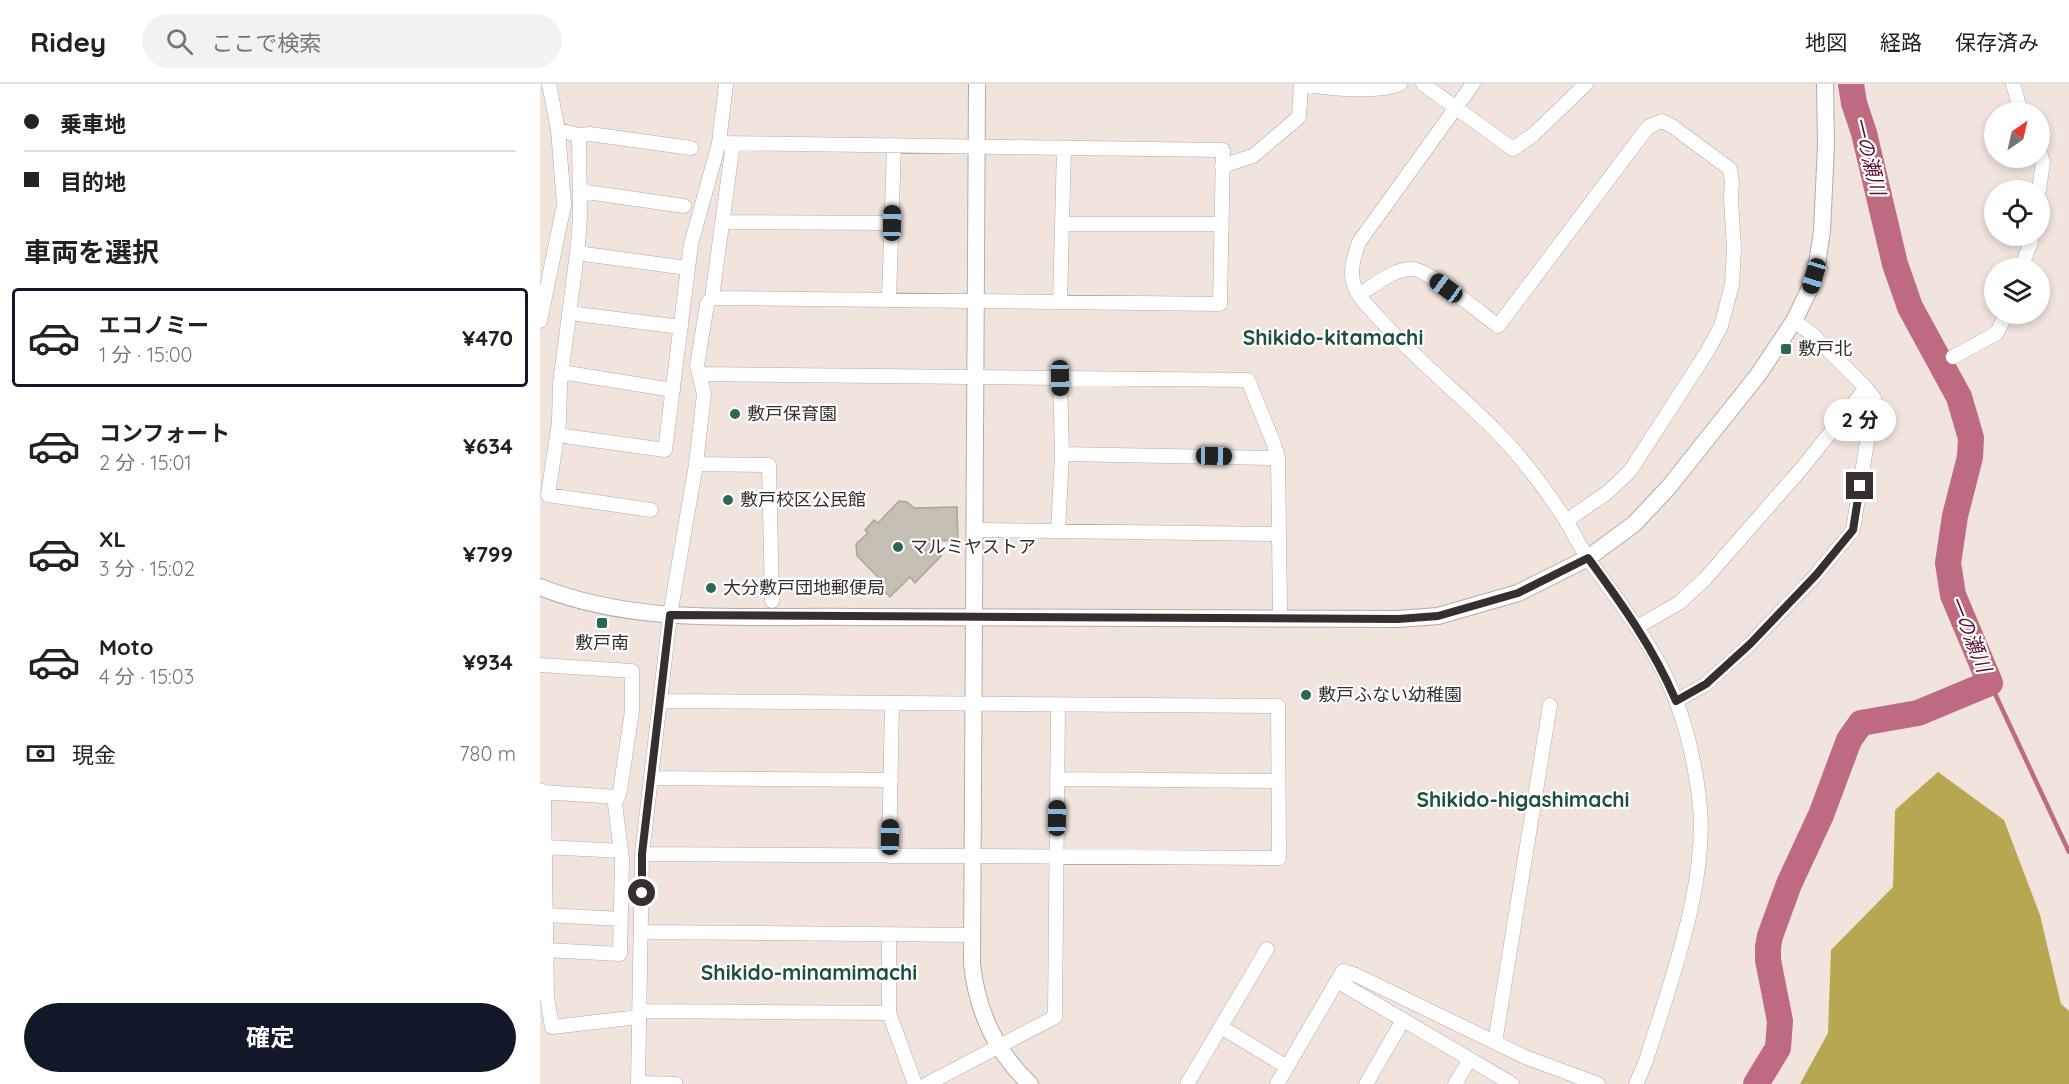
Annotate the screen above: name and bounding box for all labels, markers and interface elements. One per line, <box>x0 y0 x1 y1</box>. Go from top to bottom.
search box <box>142 14 562 68</box>
text: Ridey <box>30 24 106 59</box>
icon: search <box>163 25 196 58</box>
text: ここで検索 <box>211 29 321 57</box>
text: 地図 <box>1805 29 1847 55</box>
text: 経路 <box>1880 29 1922 55</box>
text: 保存済み <box>1955 29 2039 55</box>
north arrow <box>1984 102 2050 168</box>
map controls <box>1984 102 2050 324</box>
text: 乗車地 <box>60 110 126 138</box>
water label: 一の瀬川 <box>1848 114 1892 200</box>
text: 目的地 <box>60 168 126 196</box>
button: locate <box>1984 180 2050 246</box>
car <box>883 205 901 241</box>
text: 車両を選択 <box>24 235 159 269</box>
car <box>1800 256 1828 296</box>
button: layers <box>1984 258 2050 324</box>
car <box>1426 270 1466 306</box>
icon: car <box>27 311 81 365</box>
text: エコノミー <box>99 311 209 339</box>
text: ¥470 <box>462 324 513 352</box>
district label: Shikido-kitamachi <box>1243 324 1423 350</box>
place label: 敷戸北 <box>1798 337 1852 360</box>
text: 1 分 · 15:00 <box>99 342 193 367</box>
marker: 敷戸北 <box>1779 342 1793 356</box>
car <box>1051 360 1069 396</box>
callout: 2 分 <box>1824 399 1896 441</box>
place label: 敷戸保育園 <box>747 402 837 425</box>
marker: 敷戸保育園 <box>728 407 742 421</box>
text: 2 分 <box>1842 407 1878 432</box>
icon: car <box>27 419 81 473</box>
text: コンフォート <box>99 419 230 447</box>
text: ¥634 <box>463 432 513 460</box>
car <box>1196 447 1232 465</box>
text: 2 分 · 15:01 <box>99 450 192 475</box>
route end <box>1846 472 1873 499</box>
place label: 敷戸校区公民館 <box>740 488 866 511</box>
marker: 敷戸校区公民館 <box>721 493 735 507</box>
text: XL <box>99 525 126 553</box>
icon: car <box>27 527 81 581</box>
place label: マルミヤストア <box>910 535 1036 558</box>
text: ¥799 <box>463 540 513 568</box>
marker: マルミヤストア <box>891 540 905 554</box>
text: 3 分 · 15:02 <box>99 556 195 581</box>
place label: 大分敷戸団地郵便局 <box>723 576 885 599</box>
marker: 大分敷戸団地郵便局 <box>704 581 718 595</box>
water label: 一の瀬川 <box>1944 592 1998 677</box>
marker: 敷戸南 <box>595 616 609 630</box>
place label: 敷戸南 <box>575 631 629 654</box>
text: Moto <box>99 633 153 661</box>
icon: car <box>27 635 81 689</box>
text: ¥934 <box>463 648 513 676</box>
text: 4 分 · 15:03 <box>99 664 194 689</box>
place label: 敷戸ふない幼稚園 <box>1318 683 1462 706</box>
marker: 敷戸ふない幼稚園 <box>1299 688 1313 702</box>
icon: cash <box>24 737 57 770</box>
text: 現金 <box>72 741 116 769</box>
text: 780 m <box>459 741 516 766</box>
district label: Shikido-higashimachi <box>1416 786 1630 812</box>
car <box>1048 800 1066 836</box>
car <box>881 819 899 855</box>
route start <box>628 879 655 906</box>
district label: Shikido-minamimachi <box>701 959 917 985</box>
button: 確定 <box>24 1003 516 1072</box>

